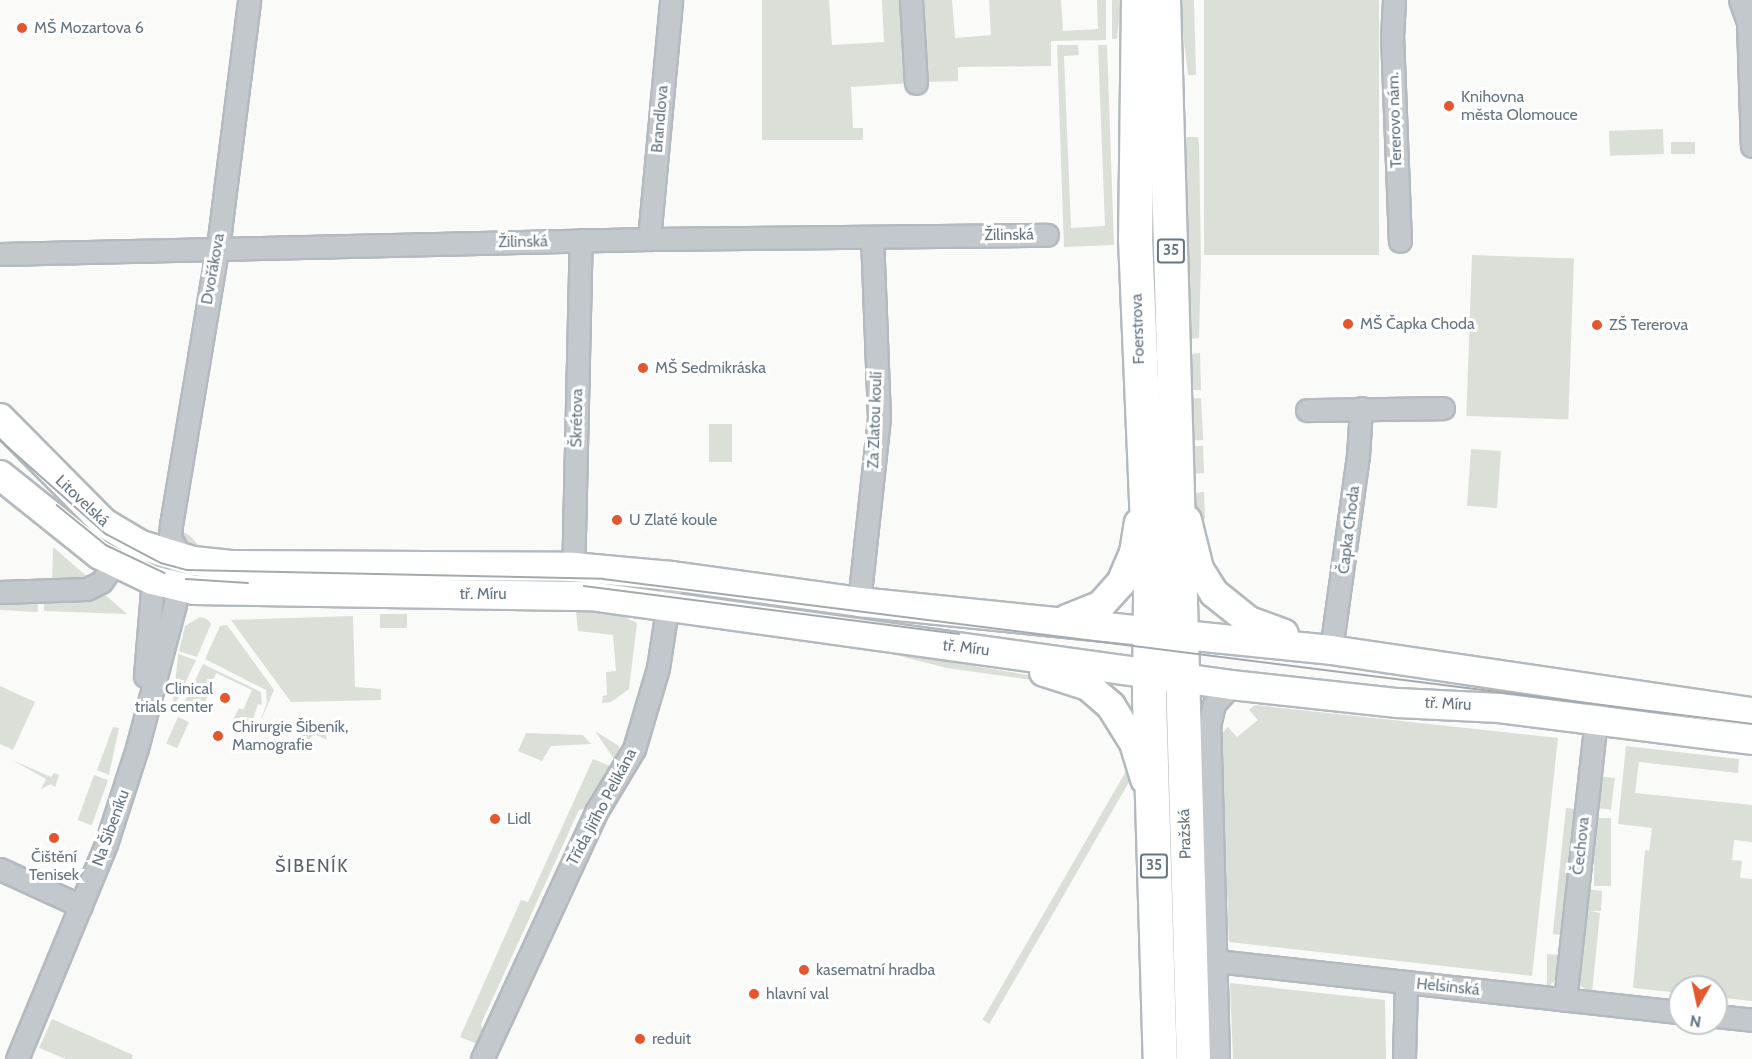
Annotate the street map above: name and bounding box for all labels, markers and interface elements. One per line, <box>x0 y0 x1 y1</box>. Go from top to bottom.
place label: MŠ Mozartova 6 <box>34 18 144 38</box>
marker: MŠ Mozartova 6 <box>15 21 29 35</box>
street label: Tererovo nám. <box>1384 72 1406 168</box>
street label: Brandlova <box>647 84 673 154</box>
place label: Knihovna města Olomouce <box>1461 87 1578 125</box>
marker: Knihovna města Olomouce <box>1442 99 1456 113</box>
street label: Žilinská <box>984 225 1034 245</box>
street label: Dvořákova <box>197 232 229 306</box>
street label: Žilinská <box>498 232 548 252</box>
road number: 35 <box>1156 239 1186 263</box>
street label: Foerstrova <box>1127 293 1149 365</box>
place label: MŠ Čapka Choda <box>1360 314 1475 334</box>
place label: ZŠ Tererova <box>1609 315 1688 335</box>
marker: MŠ Čapka Choda <box>1341 317 1355 331</box>
marker: ZŠ Tererova <box>1590 318 1604 332</box>
place label: MŠ Sedmikráska <box>655 358 766 378</box>
marker: MŠ Sedmikráska <box>636 361 650 375</box>
street label: Za Zlatou koulí <box>864 371 886 469</box>
street label: Škrétova <box>567 388 587 448</box>
street label: Litovelská <box>51 471 113 531</box>
street label: Čapka Choda <box>1334 485 1364 575</box>
place label: U Zlaté koule <box>629 510 717 530</box>
marker: U Zlaté koule <box>610 513 624 527</box>
street label: tř. Míru <box>459 584 507 604</box>
street label: tř. Míru <box>941 636 991 660</box>
place label: Clinical trials center <box>135 679 213 717</box>
marker: Clinical trials center <box>218 691 232 705</box>
street label: tř. Míru <box>1424 693 1472 715</box>
place label: Chirurgie Šibeník, Mamografie <box>232 717 348 755</box>
marker: Chirurgie Šibeník, Mamografie <box>209 727 227 745</box>
street label: Třída Jiřího Pelikána <box>563 745 641 869</box>
street label: Na Šibeníku <box>88 787 134 869</box>
street label: Pražská <box>1175 808 1195 860</box>
place label: Lidl <box>507 809 531 829</box>
marker: Lidl <box>488 812 502 826</box>
street label: Čechova <box>1568 816 1594 876</box>
marker: Čištění Tenisek <box>47 831 61 845</box>
place label: Čištění Tenisek <box>29 847 79 885</box>
road number: 35 <box>1139 854 1169 878</box>
district label: ŠIBENÍK <box>275 855 349 877</box>
place label: kasematní hradba <box>816 960 935 980</box>
marker: kasematní hradba <box>797 963 811 977</box>
street label: Helsinská <box>1415 974 1481 1000</box>
north arrow <box>1668 975 1728 1035</box>
place label: hlavní val <box>766 984 829 1004</box>
marker: hlavní val <box>747 987 761 1001</box>
text: N <box>1688 1011 1702 1032</box>
place label: reduit <box>652 1029 691 1049</box>
marker: reduit <box>633 1032 647 1046</box>

